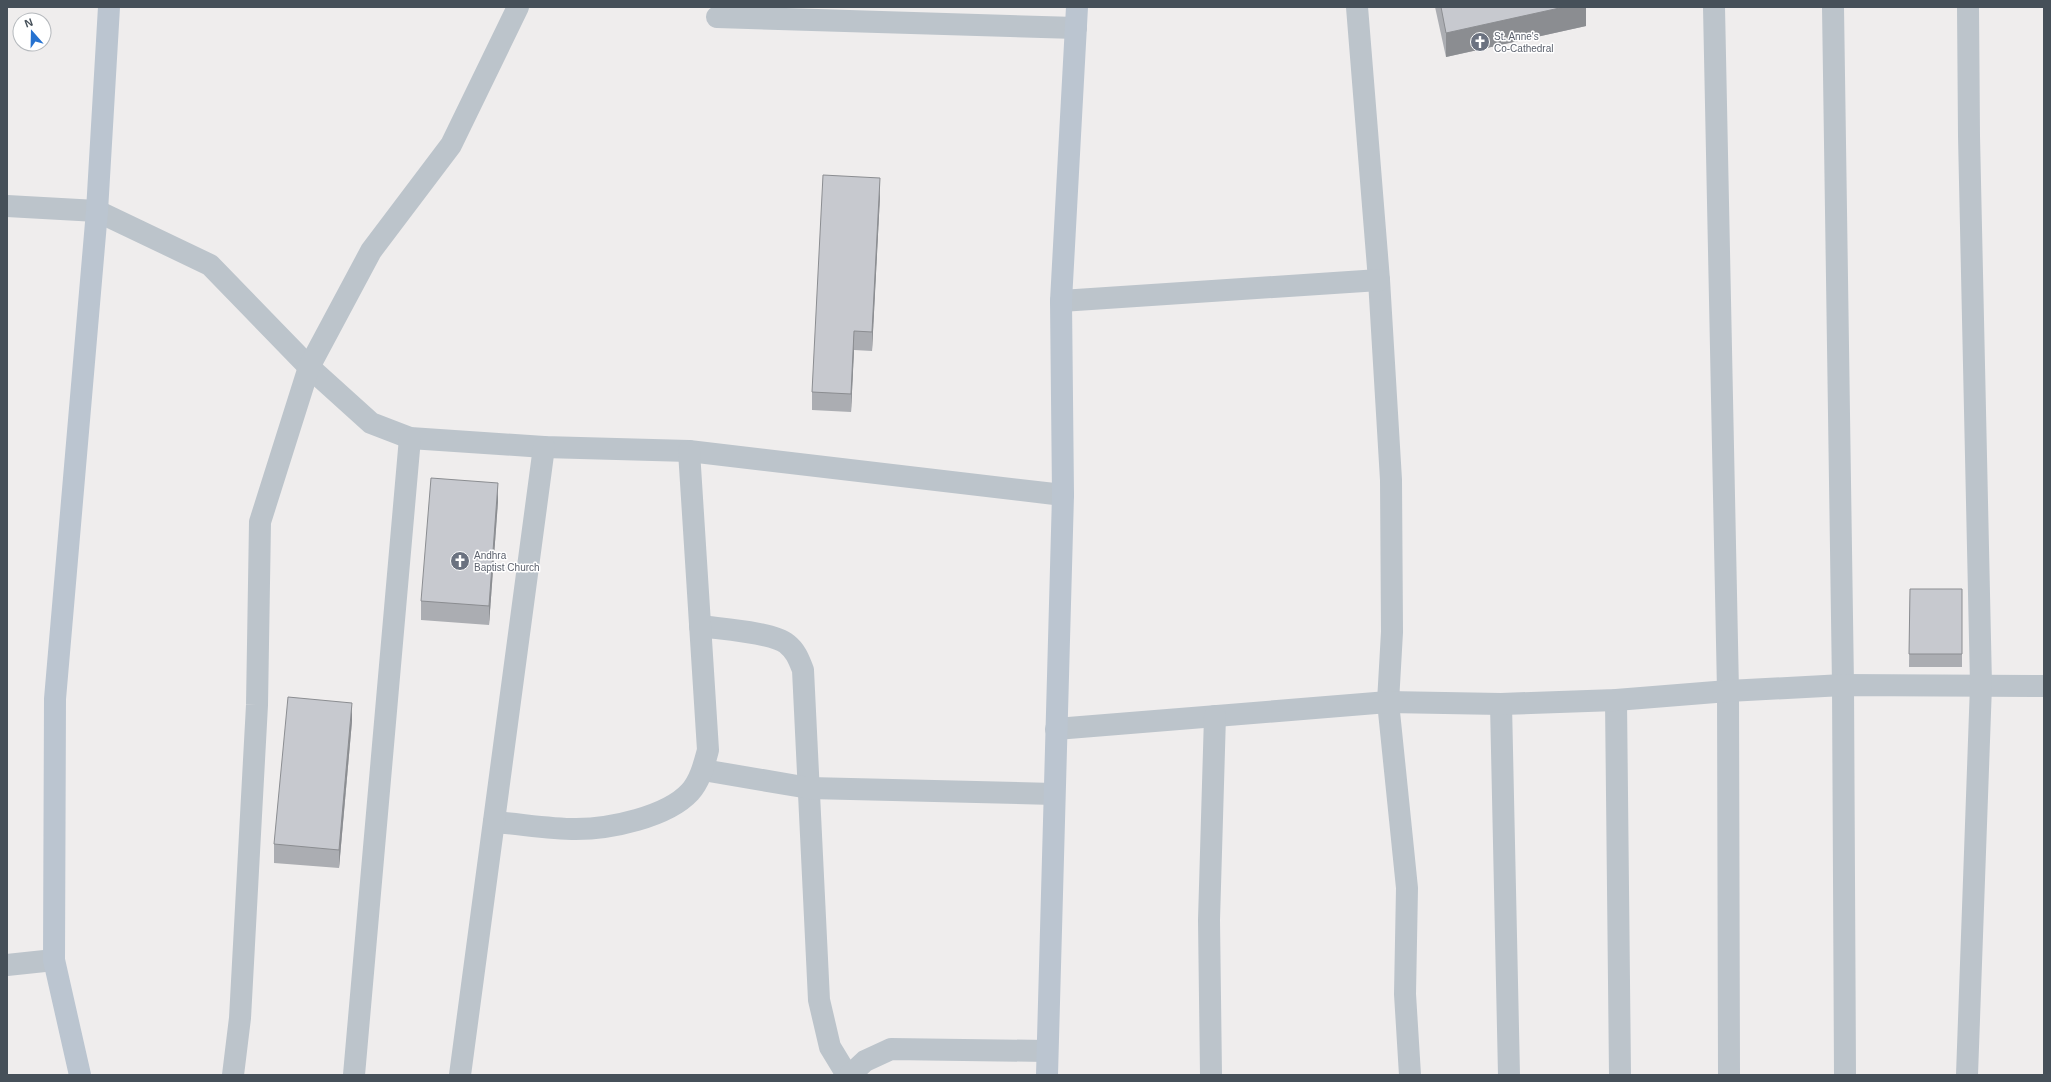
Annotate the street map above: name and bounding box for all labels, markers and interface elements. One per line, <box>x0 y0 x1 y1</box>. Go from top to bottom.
north arrow <box>12 12 52 52</box>
text: N <box>23 16 34 30</box>
church icon: St. Anne's Co-Cathedral <box>1469 31 1491 53</box>
place label: St. Anne's Co-Cathedral <box>1494 31 1553 54</box>
church icon: Andhra Baptist Church <box>449 550 471 572</box>
place label: Andhra Baptist Church <box>474 550 540 573</box>

